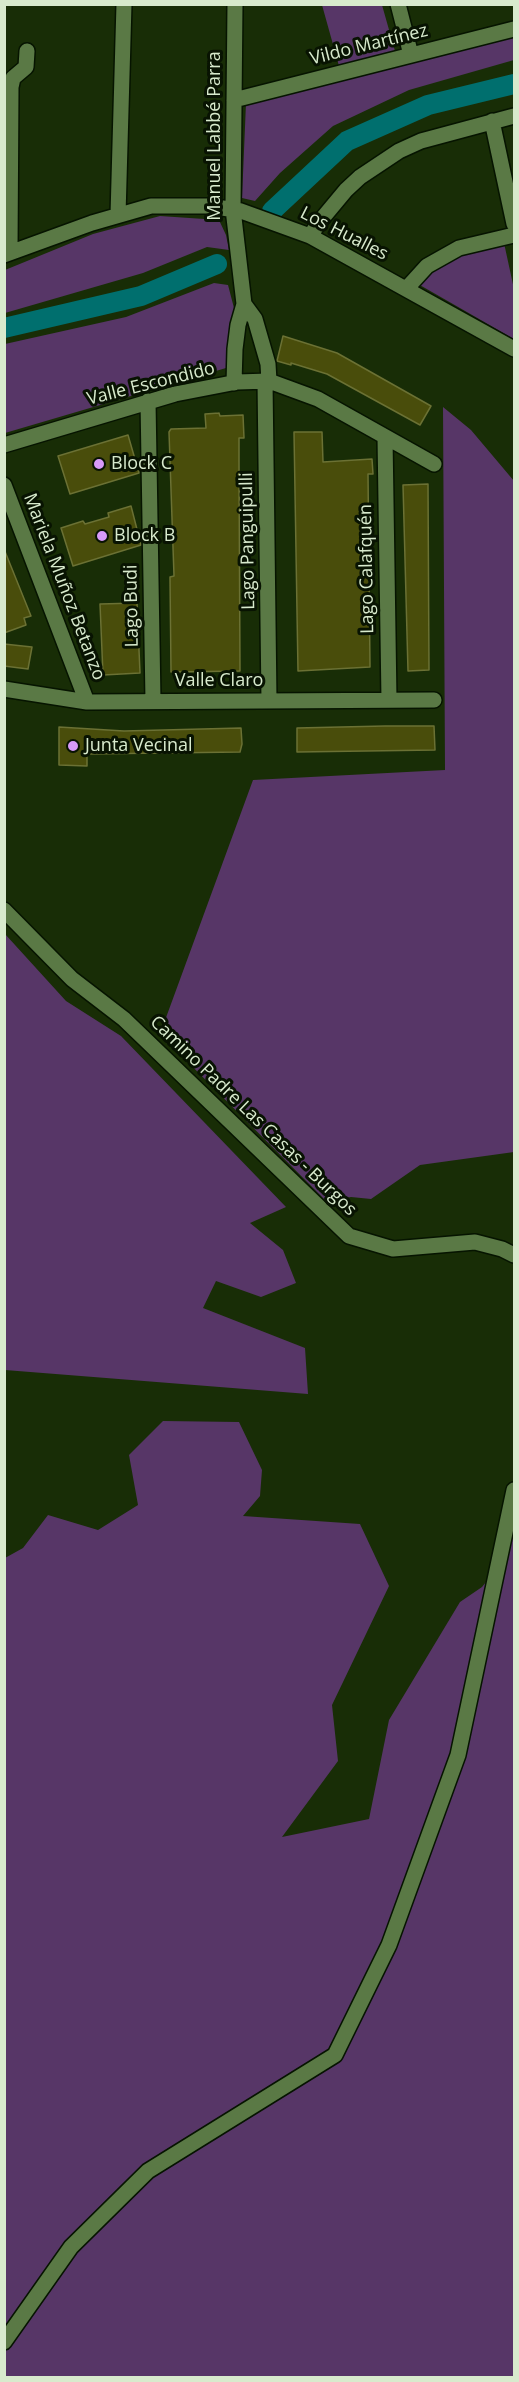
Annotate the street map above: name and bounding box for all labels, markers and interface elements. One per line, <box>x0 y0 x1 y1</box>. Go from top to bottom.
street label: Vildo Martínez <box>308 20 430 70</box>
street label: Manuel Labbé Parra <box>204 51 226 221</box>
street label: Los Hualles <box>297 203 391 265</box>
street label: Valle Escondido <box>85 358 217 410</box>
place label: Block C <box>111 453 172 475</box>
marker: Block C <box>92 457 106 471</box>
street label: Lago Panguipulli <box>236 472 260 610</box>
street label: Mariela Muñoz Betanzo <box>18 491 110 683</box>
street label: Lago Calafquén <box>355 504 379 634</box>
place label: Block B <box>114 525 175 547</box>
marker: Block B <box>95 529 109 543</box>
street label: Lago Budi <box>120 564 144 648</box>
street label: Valle Claro <box>175 670 263 692</box>
place label: Junta Vecinal <box>85 735 193 757</box>
marker: Junta Vecinal <box>66 739 80 753</box>
street label: Camino Padre Las Casas - Burgos <box>145 1011 361 1221</box>

